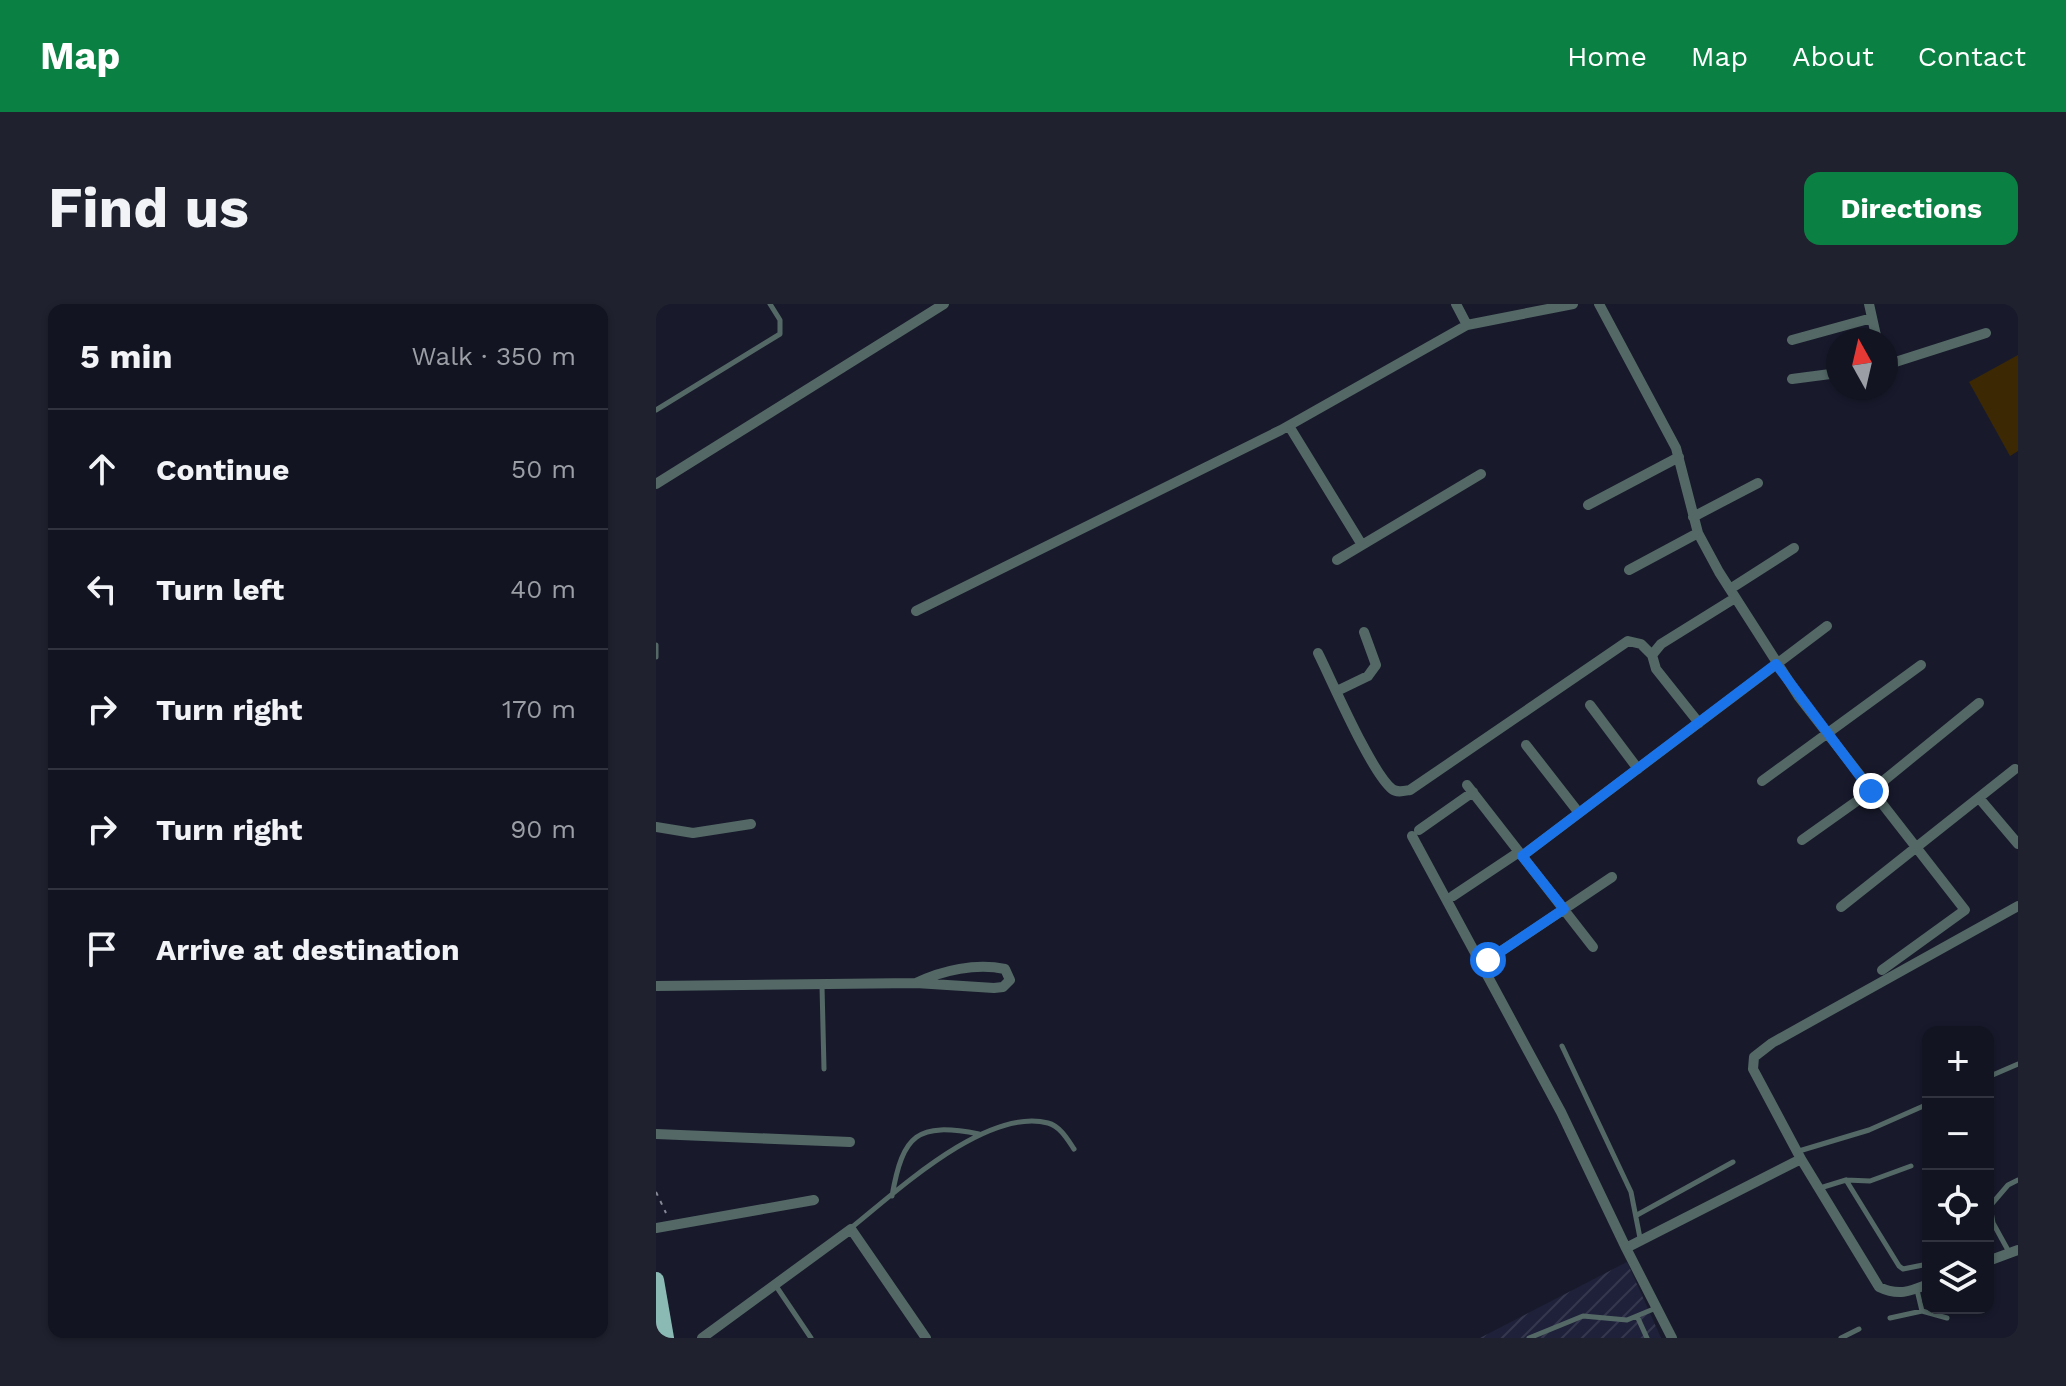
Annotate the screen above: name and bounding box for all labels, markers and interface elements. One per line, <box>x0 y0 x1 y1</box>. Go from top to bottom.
text: Map <box>40 34 120 78</box>
text: Home <box>1567 40 1647 73</box>
text: Map <box>1691 40 1748 73</box>
text: About <box>1792 40 1874 73</box>
text: Contact <box>1918 40 2026 73</box>
button: Directions <box>1804 172 2018 245</box>
text: Find us <box>48 175 249 241</box>
north arrow <box>1826 328 1898 400</box>
text: 5 min <box>80 336 173 376</box>
text: Walk · 350 m <box>411 341 576 371</box>
icon: ahead <box>80 447 124 491</box>
text: Continue <box>156 452 289 487</box>
text: 50 m <box>511 454 576 484</box>
icon: left <box>80 567 124 611</box>
text: Turn left <box>156 572 284 607</box>
text: 40 m <box>510 574 576 604</box>
icon: right <box>80 687 124 731</box>
text: Turn right <box>156 692 302 727</box>
text: 170 m <box>502 694 576 724</box>
route end <box>1853 773 1889 809</box>
icon: right <box>80 807 124 851</box>
text: Turn right <box>156 812 302 847</box>
text: 90 m <box>510 814 576 844</box>
icon: arrive <box>80 927 124 971</box>
text: Arrive at destination <box>156 932 460 967</box>
route start <box>1470 942 1506 978</box>
map controls <box>1922 1026 1994 1314</box>
button: + <box>1922 1026 1994 1098</box>
button: − <box>1922 1098 1994 1170</box>
button: locate <box>1922 1170 1994 1242</box>
button: layers <box>1922 1242 1994 1314</box>

